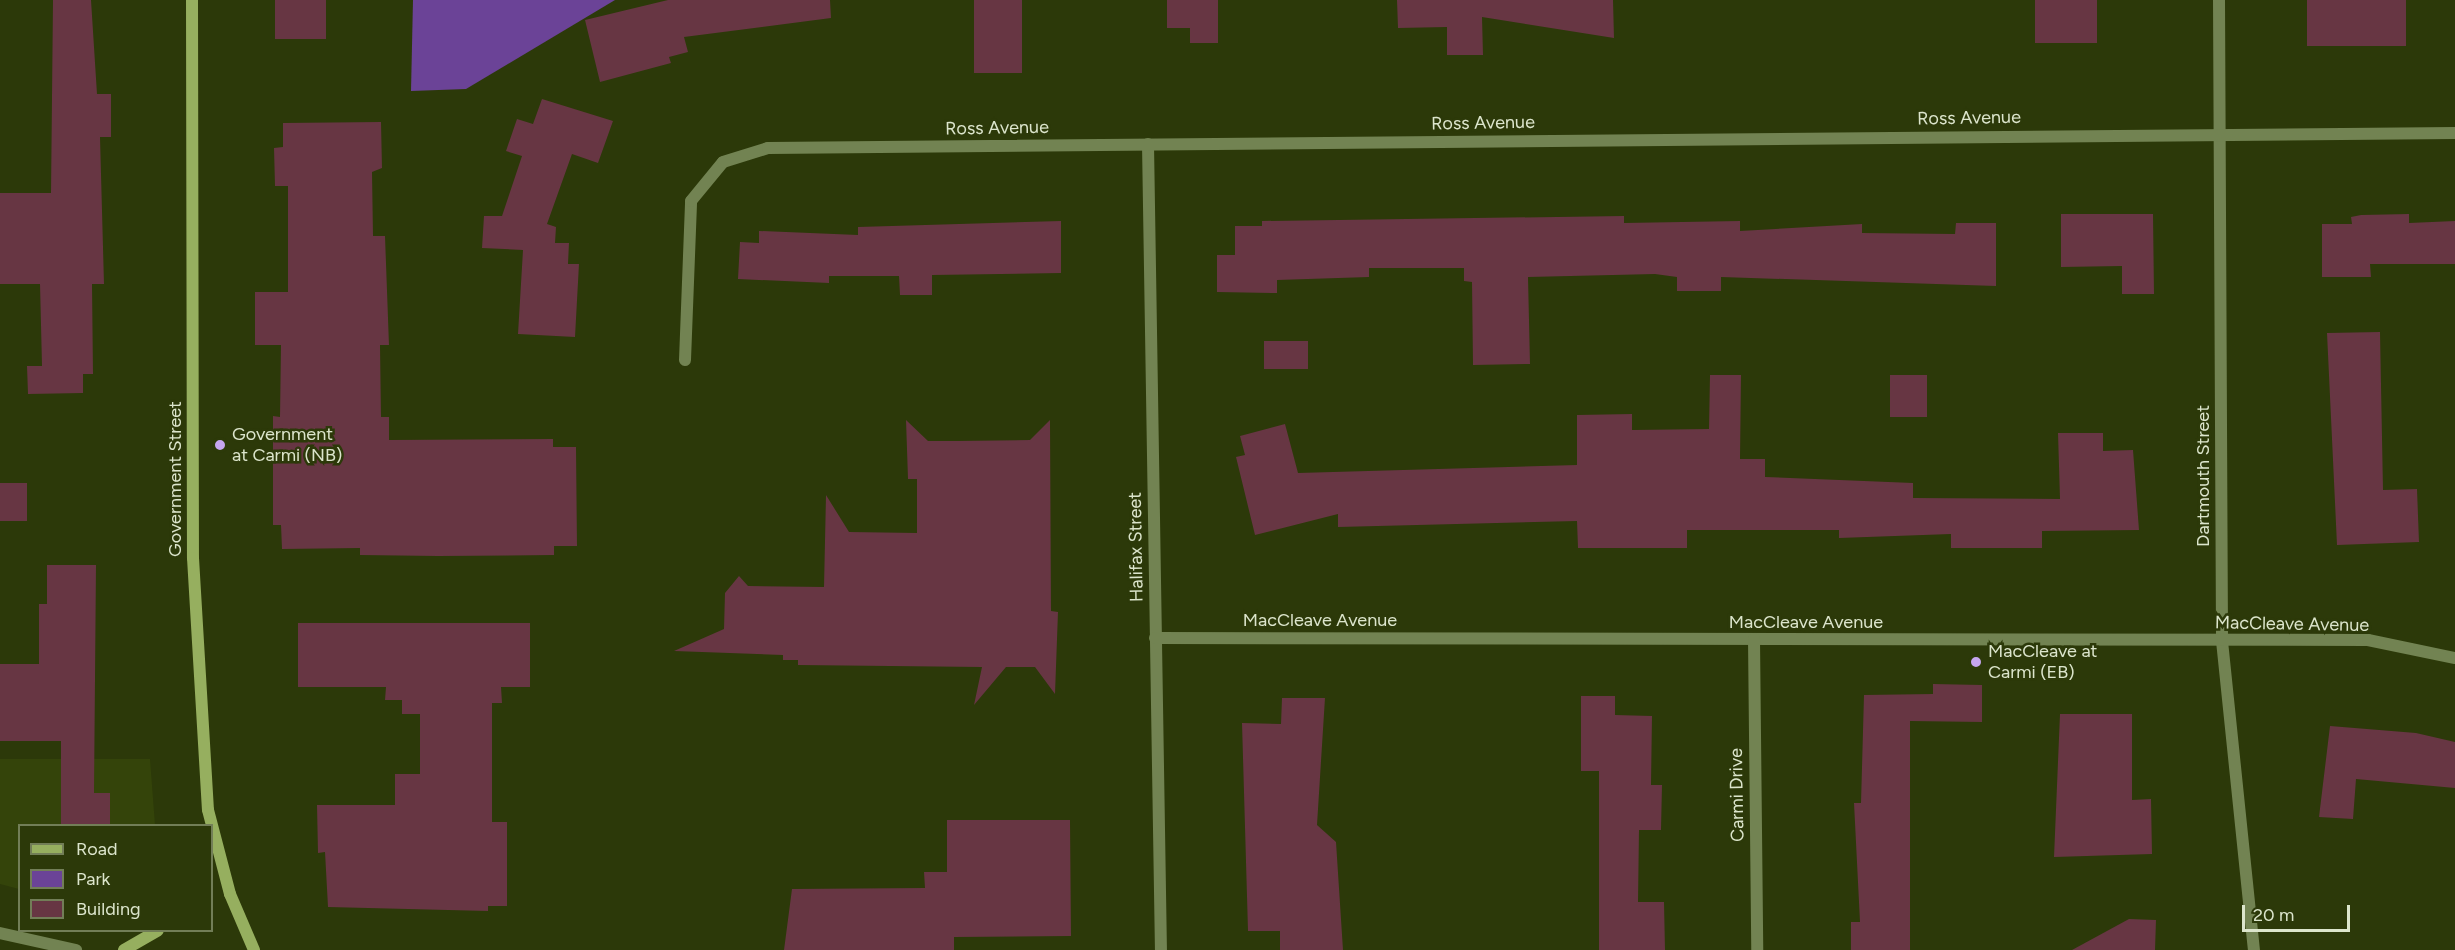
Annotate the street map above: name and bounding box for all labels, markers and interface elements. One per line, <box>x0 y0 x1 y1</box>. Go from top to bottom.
street label: Ross Avenue <box>1917 106 2021 130</box>
street label: Ross Avenue <box>1431 111 1535 135</box>
street label: Ross Avenue <box>945 116 1049 140</box>
street label: Government Street <box>164 401 186 557</box>
street label: Dartmouth Street <box>2192 405 2214 547</box>
place label: Government at Carmi (NB) <box>232 424 342 466</box>
marker: Government at Carmi (NB) <box>213 438 227 452</box>
street label: Halifax Street <box>1124 492 1148 602</box>
street label: MacCleave Avenue <box>1243 609 1397 631</box>
street label: MacCleave Avenue <box>1729 611 1883 633</box>
street label: MacCleave Avenue <box>2215 612 2369 636</box>
place label: MacCleave at Carmi (EB) <box>1988 641 2097 684</box>
marker: MacCleave at Carmi (EB) <box>1969 655 1983 669</box>
street label: Carmi Drive <box>1725 748 1749 842</box>
legend <box>18 824 213 932</box>
text: Road <box>76 838 117 860</box>
text: Park <box>76 868 110 890</box>
scale bar <box>2245 893 2353 931</box>
text: Building <box>76 898 141 920</box>
text: 20 m <box>2253 904 2294 926</box>

